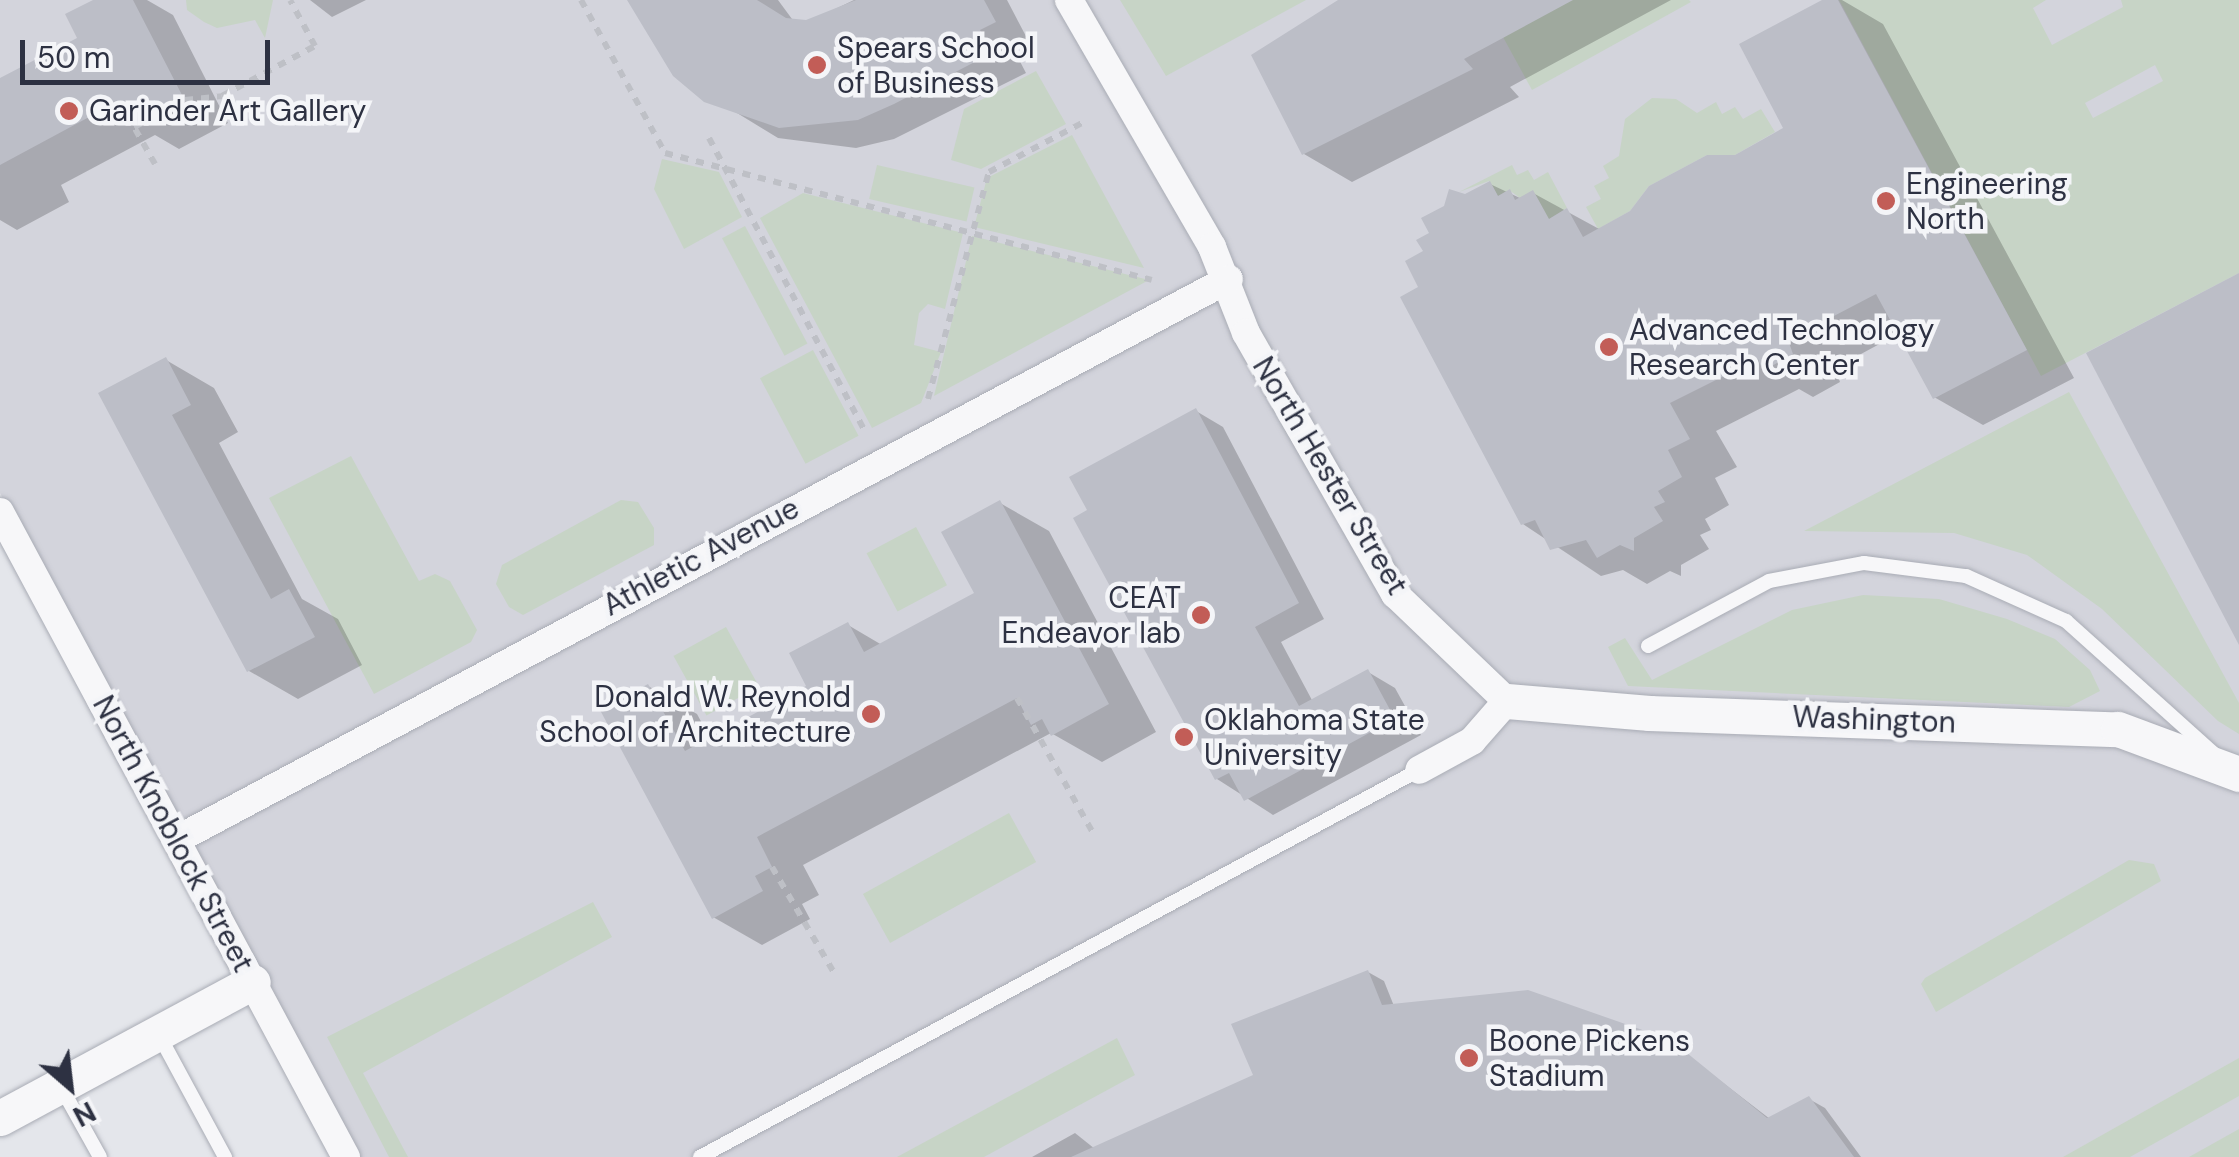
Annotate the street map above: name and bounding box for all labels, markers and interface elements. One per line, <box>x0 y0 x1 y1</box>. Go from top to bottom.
scale bar <box>25 20 275 82</box>
place label: Spears School of Business <box>837 30 1035 100</box>
text: 50 m <box>37 38 111 77</box>
marker: Spears School of Business <box>806 54 828 76</box>
place label: Garinder Art Gallery <box>89 93 367 129</box>
marker: Garinder Art Gallery <box>58 100 80 122</box>
place label: Engineering North <box>1906 166 2068 236</box>
marker: Engineering North <box>1875 190 1897 212</box>
place label: Advanced Technology Research Center <box>1629 312 1934 382</box>
marker: Advanced Technology Research Center <box>1598 336 1620 358</box>
street label: North Hester Street <box>1245 351 1415 601</box>
street label: Athletic Avenue <box>597 490 805 624</box>
place label: CEAT Endeavor lab <box>1002 580 1181 650</box>
marker: CEAT Endeavor lab <box>1190 604 1212 626</box>
place label: Donald W. Reynold School of Architecture <box>539 679 851 750</box>
street label: North Knoblock Street <box>85 690 261 978</box>
street label: Washington <box>1792 699 1956 741</box>
place label: Oklahoma State University <box>1204 702 1425 772</box>
marker: Donald W. Reynold School of Architecture <box>860 703 882 725</box>
marker: Oklahoma State University <box>1173 726 1195 748</box>
place label: Boone Pickens Stadium <box>1489 1023 1690 1094</box>
north arrow <box>20 1037 120 1137</box>
marker: Boone Pickens Stadium <box>1458 1047 1480 1069</box>
text: N <box>67 1093 102 1135</box>

